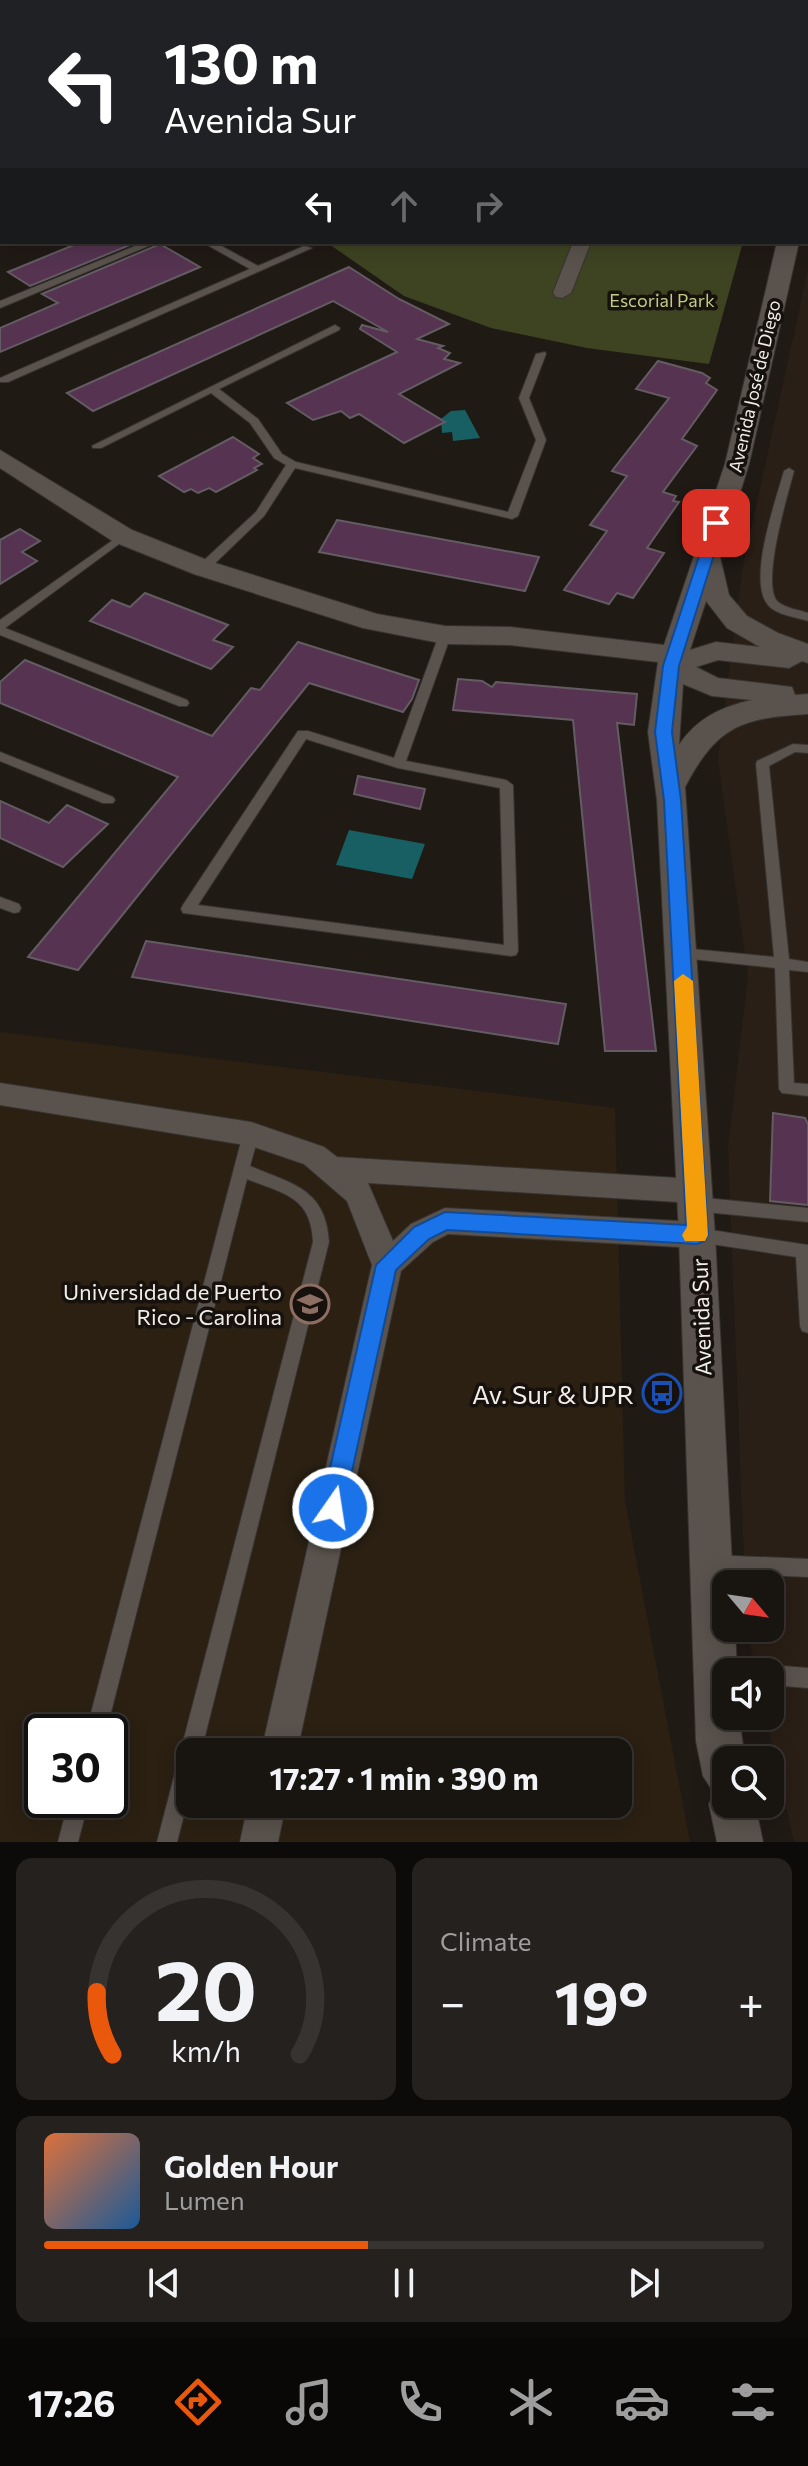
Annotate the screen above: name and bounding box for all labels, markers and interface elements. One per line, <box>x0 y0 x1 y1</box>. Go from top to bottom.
text: 130 m <box>164 27 319 96</box>
icon: left <box>32 32 136 136</box>
text: Avenida Sur <box>164 96 356 140</box>
icon: left <box>298 184 342 228</box>
icon: ahead <box>382 184 426 228</box>
icon: right <box>466 184 510 228</box>
park label: Escorial Park <box>609 289 715 311</box>
street label: Avenida José de Diego <box>723 298 785 474</box>
pin <box>682 489 750 557</box>
icon: arrive <box>694 501 738 545</box>
street label: Avenida Sur <box>685 1258 717 1376</box>
place label: Universidad de Puerto Rico - Carolina <box>63 1278 282 1330</box>
school or university icon: Universidad de Puerto Rico - Carolina <box>289 1283 331 1325</box>
bus stop icon: Av. Sur & UPR <box>641 1372 683 1414</box>
place label: Av. Sur & UPR <box>472 1378 634 1409</box>
position arrow <box>291 1466 375 1550</box>
north arrow <box>712 1570 784 1642</box>
map controls <box>712 1570 784 1818</box>
button: sound <box>712 1658 784 1730</box>
speed limit sign: 30 <box>24 1714 128 1818</box>
button: search <box>712 1746 784 1818</box>
text: 17:27 · 1 min · 390 m <box>269 1759 539 1796</box>
text: Climate <box>440 1925 532 1956</box>
text: 20 <box>155 1936 257 2038</box>
text: 19° <box>554 1964 649 2037</box>
text: − <box>440 1974 465 2028</box>
text: + <box>738 1974 764 2028</box>
text: km/h <box>171 2033 241 2068</box>
text: Golden Hour <box>164 2147 338 2184</box>
text: Lumen <box>164 2184 245 2215</box>
icon: previous <box>142 2261 186 2305</box>
icon: pause <box>382 2261 426 2305</box>
icon: next <box>622 2261 666 2305</box>
icon: directions <box>170 2374 226 2430</box>
icon: music <box>281 2374 337 2430</box>
icon: phone <box>392 2374 448 2430</box>
icon: climate <box>503 2374 559 2430</box>
icon: car <box>614 2374 670 2430</box>
icon: filters <box>725 2374 781 2430</box>
text: 17:26 <box>27 2380 116 2424</box>

